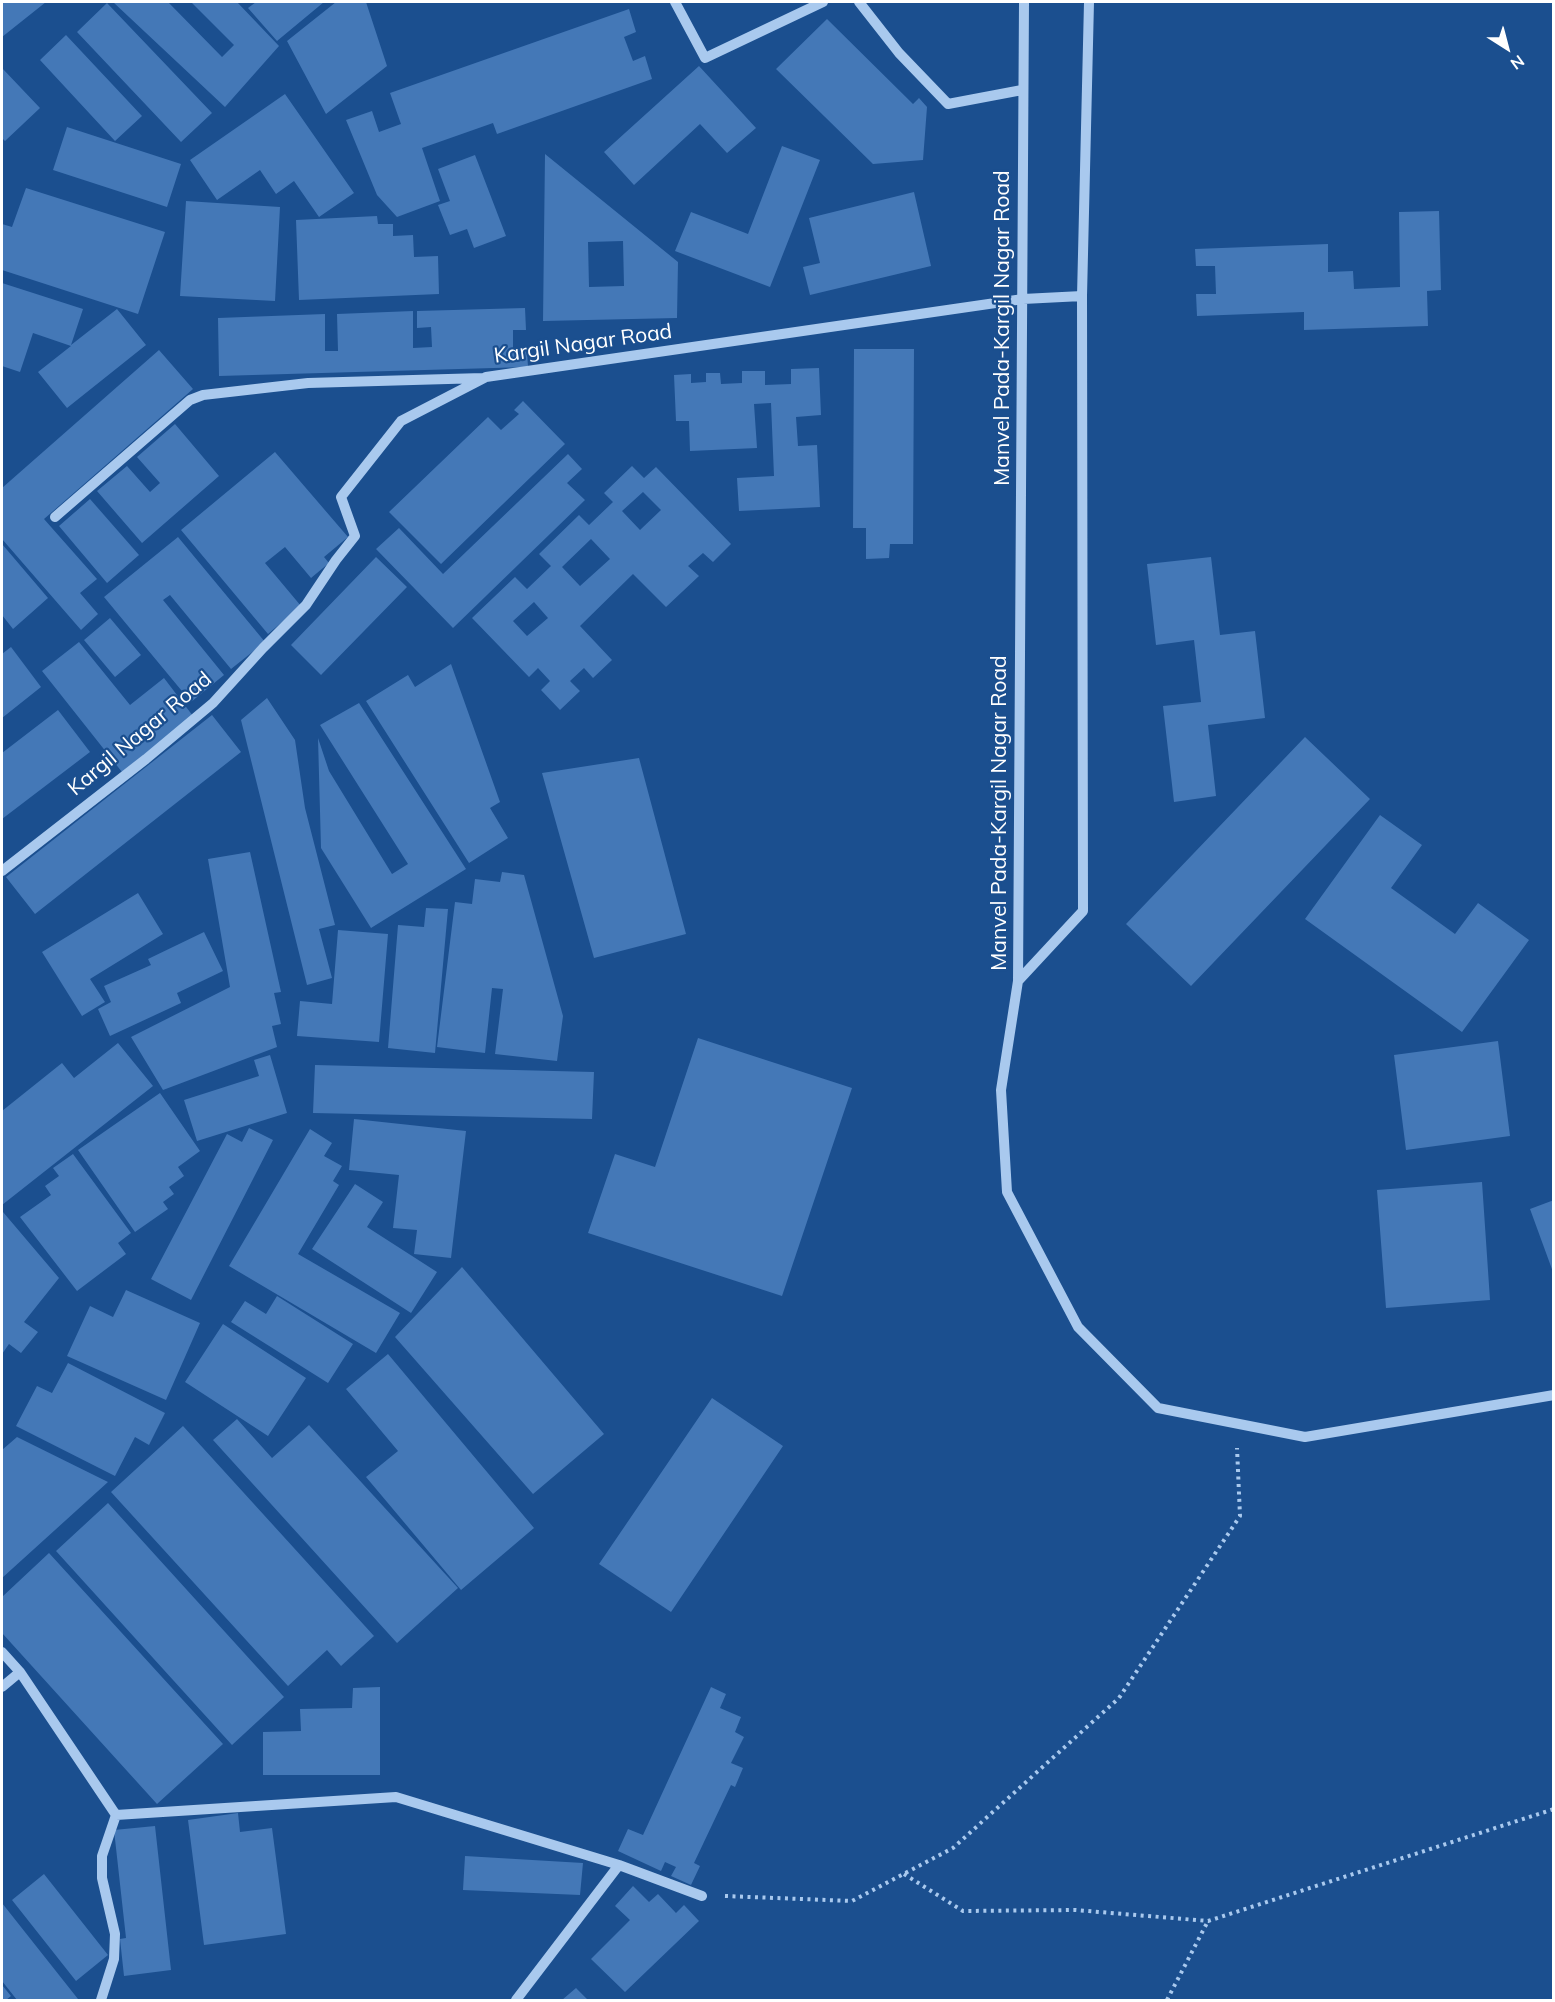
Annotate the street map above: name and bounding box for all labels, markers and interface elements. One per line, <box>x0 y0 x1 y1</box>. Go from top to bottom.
north arrow <box>1477 18 1537 78</box>
text: N <box>1507 51 1528 74</box>
street label: Manvel Pada-Kargil Nagar Road <box>990 170 1016 486</box>
street label: Kargil Nagar Road <box>492 319 674 369</box>
street label: Manvel Pada-Kargil Nagar Road <box>987 655 1013 971</box>
street label: Kargil Nagar Road <box>63 667 217 801</box>

